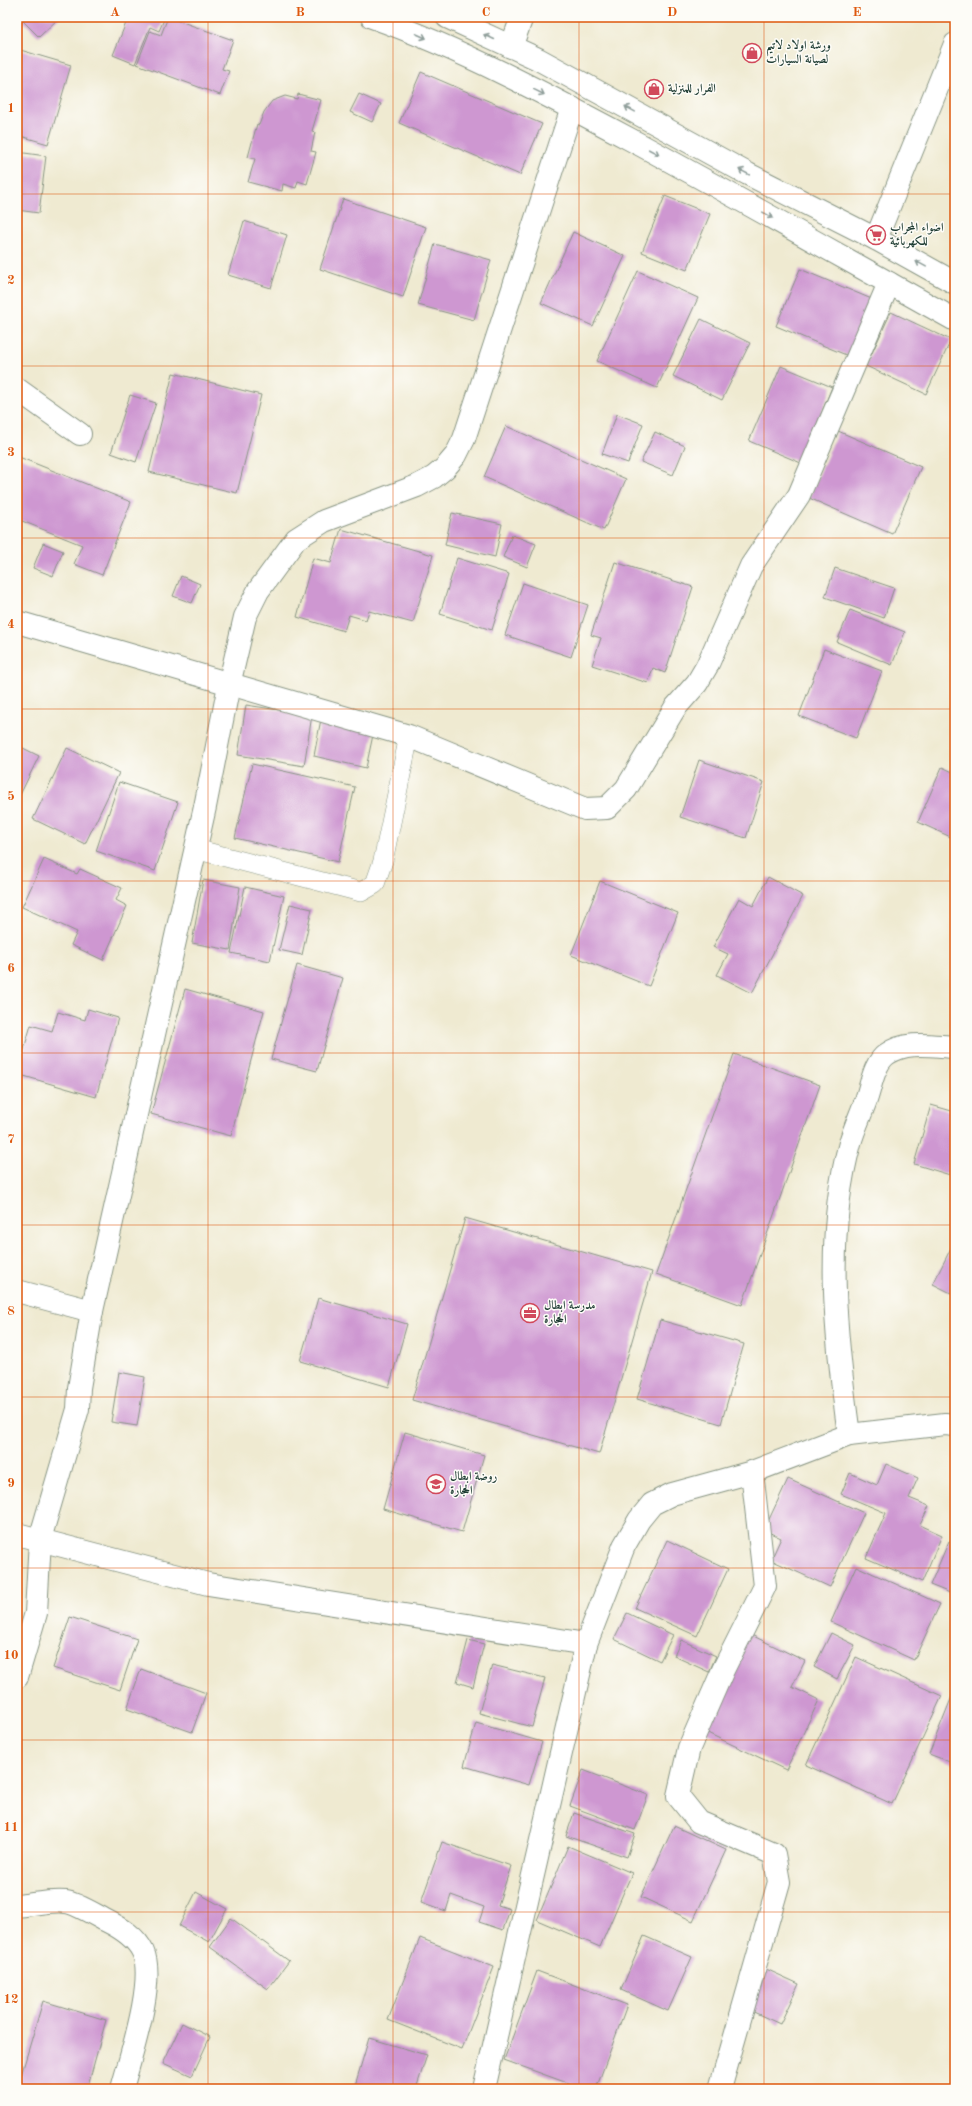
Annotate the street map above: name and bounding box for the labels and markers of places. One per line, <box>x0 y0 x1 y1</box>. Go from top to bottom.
place label: ورشة اوﻻد ﻻتيم لصيانة السيارات <box>766 39 831 66</box>
shop icon: ورشة اوﻻد ﻻتيم لصيانة السيارات <box>741 42 763 64</box>
shop icon: الفرار للمنزلية <box>643 78 665 100</box>
place label: الفرار للمنزلية <box>668 82 716 96</box>
place label: اضواء المجراب للكهربائية <box>890 221 944 249</box>
supermarket icon: اضواء المجراب للكهربائية <box>865 224 887 246</box>
place label: مدرسة ابطال الحجارة <box>544 1299 596 1326</box>
office icon: مدرسة ابطال الحجارة <box>519 1302 541 1324</box>
place label: روضة ابطال الحجارة <box>450 1470 498 1497</box>
school or university icon: روضة ابطال الحجارة <box>425 1473 447 1495</box>

